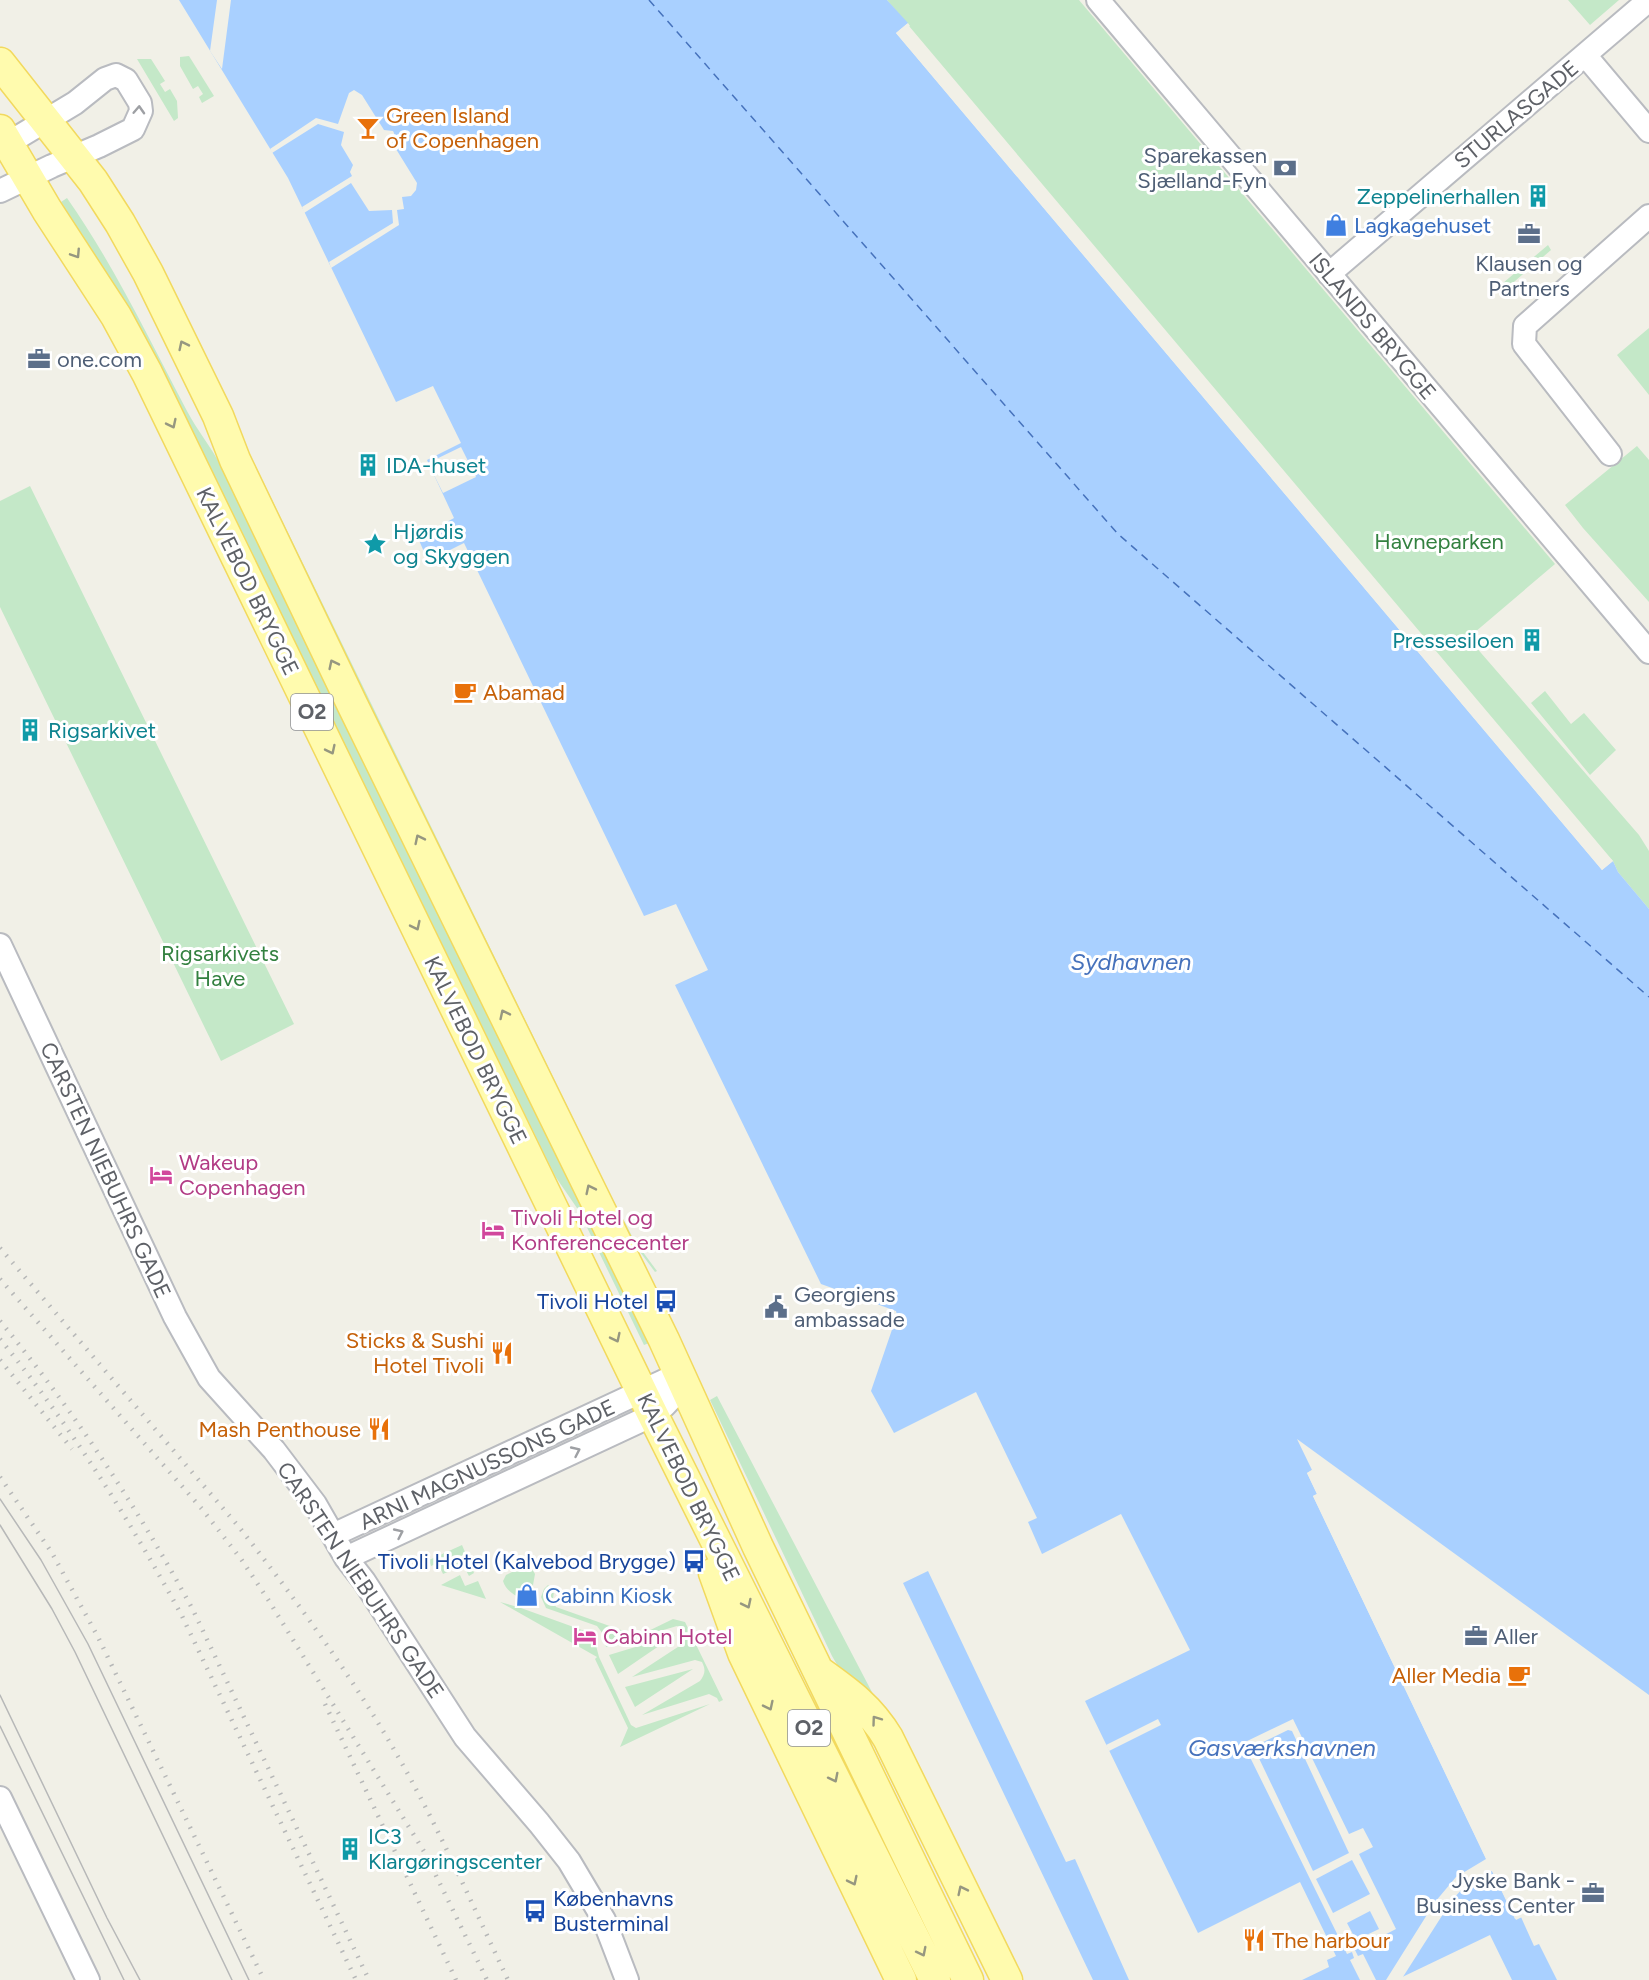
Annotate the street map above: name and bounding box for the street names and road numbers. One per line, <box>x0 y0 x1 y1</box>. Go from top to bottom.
street label: STURLASGADE <box>1448 54 1584 174</box>
street label: ISLANDS BRYGGE <box>1303 247 1442 405</box>
street label: KALVEBOD BRYGGE <box>190 483 305 680</box>
road number: O2 <box>291 694 333 730</box>
street label: KALVEBOD BRYGGE <box>418 952 533 1149</box>
street label: CARSTEN NIEBUHRS GADE <box>34 1038 177 1303</box>
street label: KALVEBOD BRYGGE <box>631 1389 746 1586</box>
street label: ARNI MAGNUSSONS GADE <box>355 1393 619 1536</box>
street label: CARSTEN NIEBUHRS GADE <box>271 1457 450 1704</box>
road number: O2 <box>788 1710 830 1746</box>

